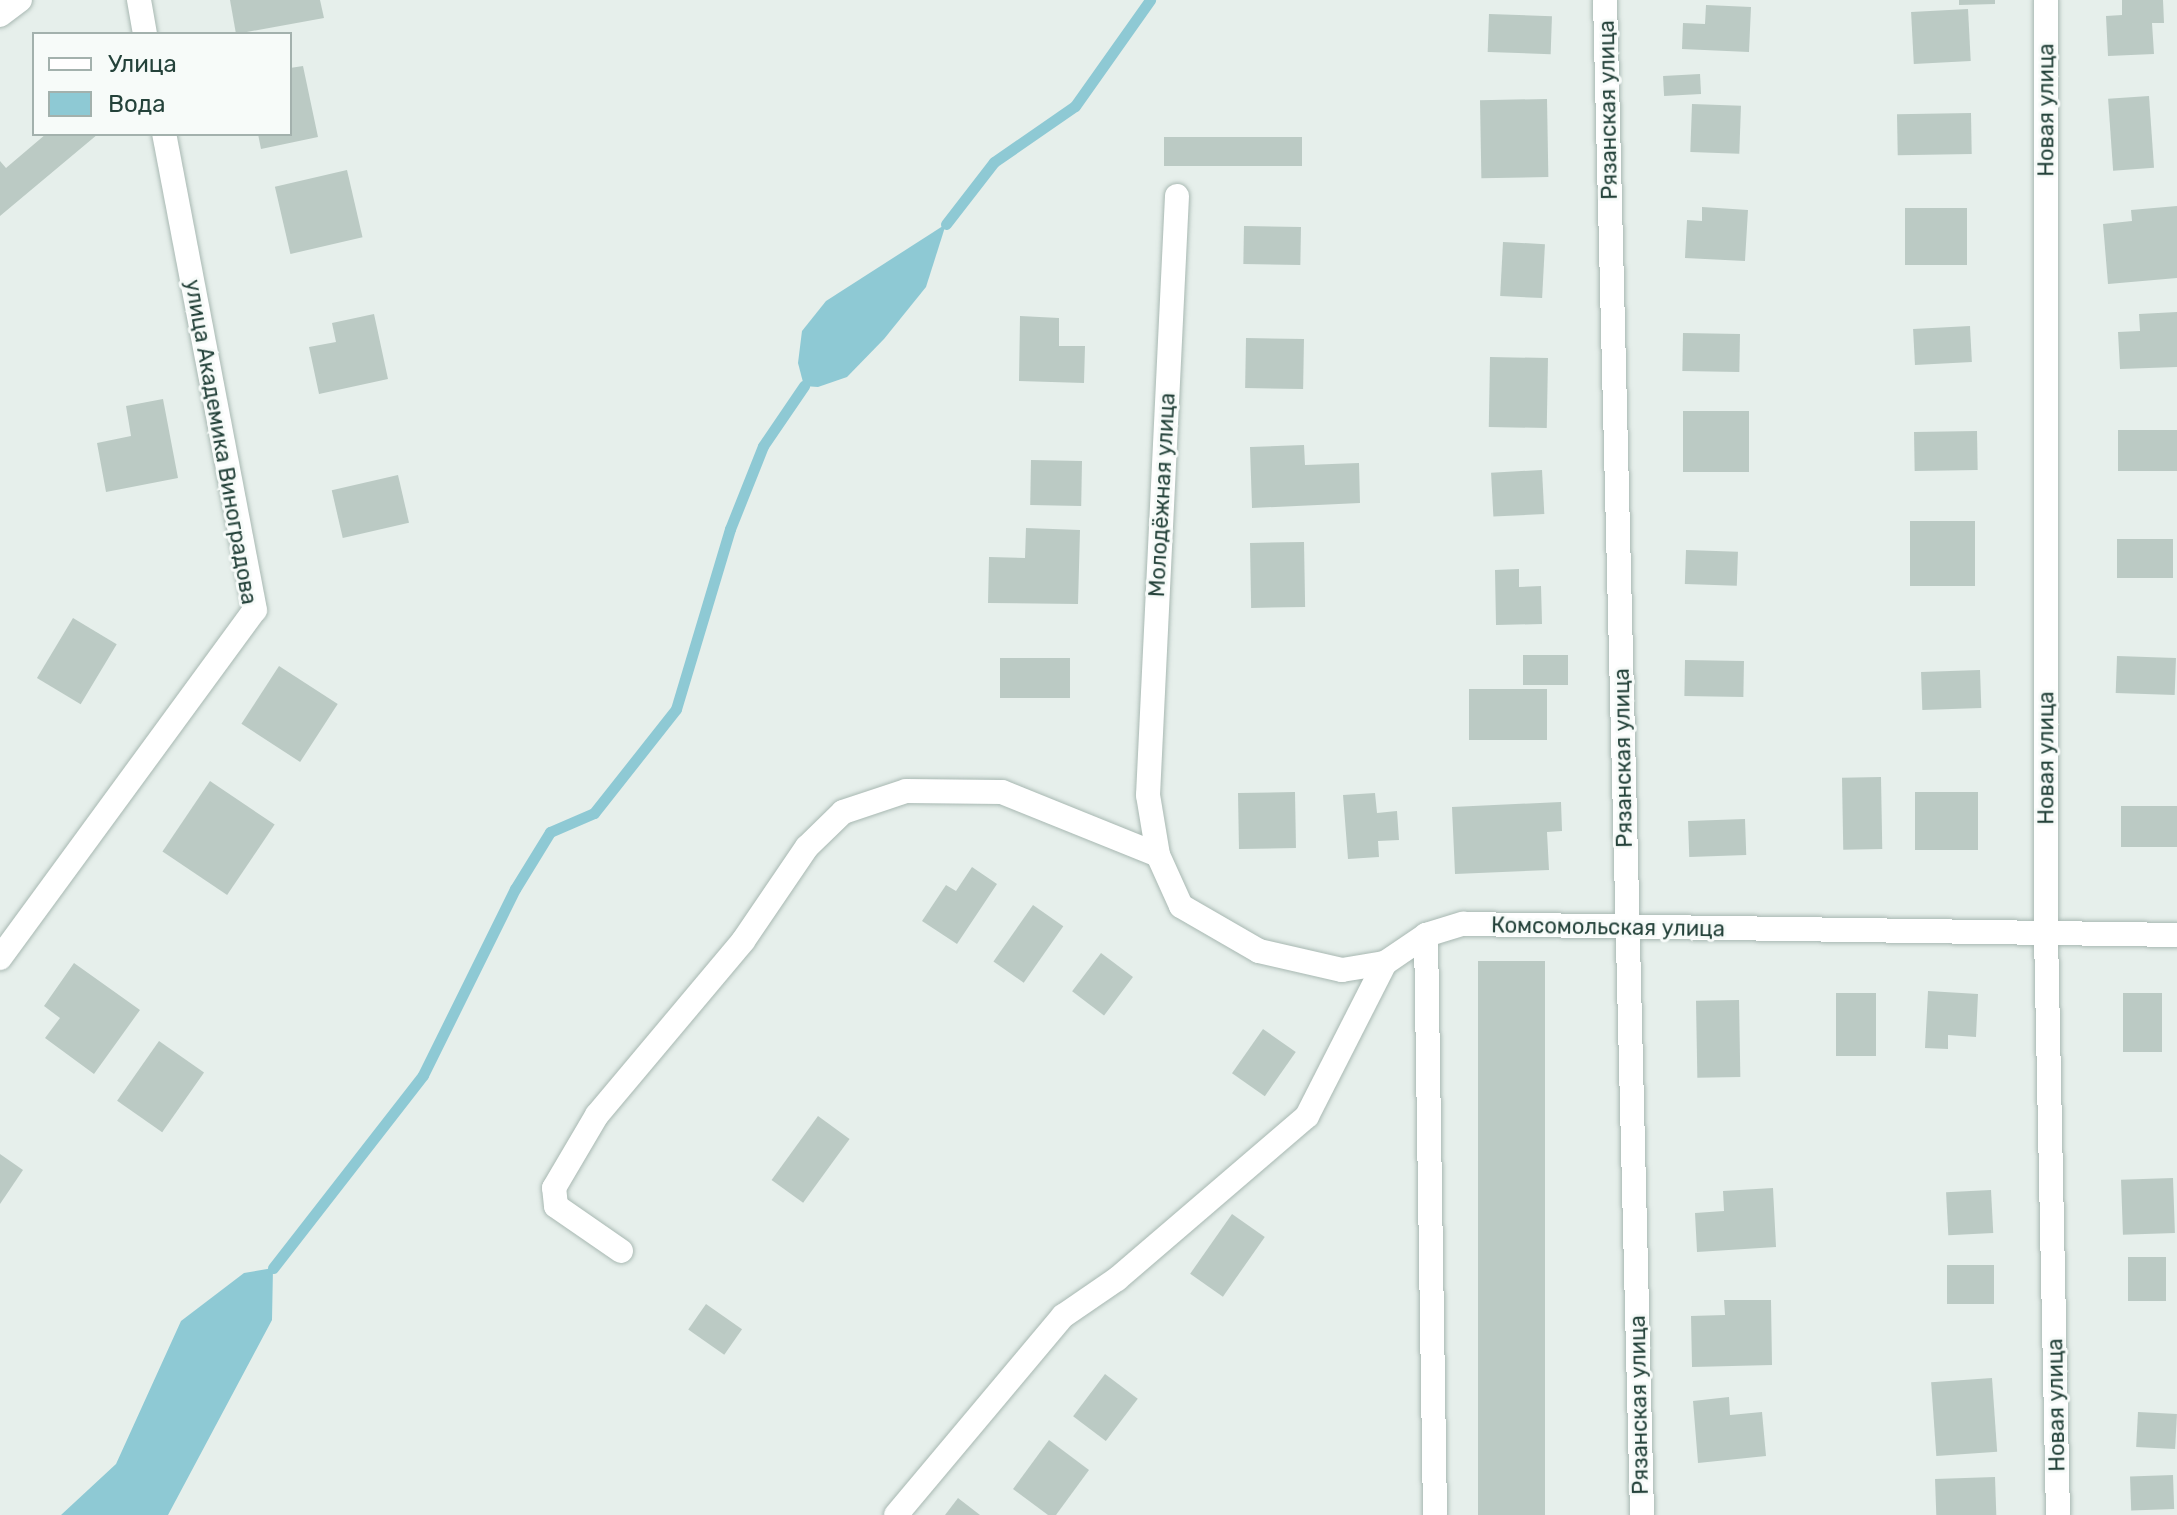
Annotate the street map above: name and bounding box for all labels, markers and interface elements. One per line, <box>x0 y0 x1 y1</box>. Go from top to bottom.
street label: Рязанская улица <box>1593 20 1623 200</box>
legend <box>32 32 292 136</box>
street label: Новая улица <box>2033 43 2059 177</box>
text: Улица <box>108 50 177 78</box>
text: Вода <box>108 90 165 118</box>
street label: улица Академика Виноградова <box>179 277 263 607</box>
street label: Молодёжная улица <box>1143 392 1181 598</box>
street label: Рязанская улица <box>1608 668 1638 848</box>
street label: Новая улица <box>2033 691 2059 825</box>
street label: Комсомольская улица <box>1491 912 1725 942</box>
street label: Рязанская улица <box>1624 1315 1654 1495</box>
street label: Новая улица <box>2042 1338 2070 1472</box>

